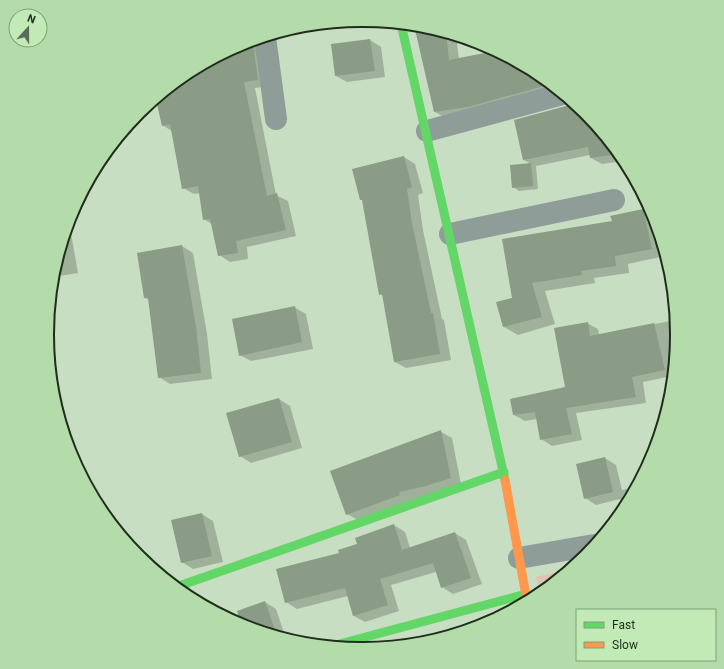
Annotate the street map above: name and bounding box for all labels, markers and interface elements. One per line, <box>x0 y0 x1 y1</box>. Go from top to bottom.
north arrow <box>8 8 48 48</box>
text: N <box>25 12 38 27</box>
legend <box>576 609 716 661</box>
text: Fast <box>612 618 635 632</box>
text: Slow <box>612 638 638 652</box>

